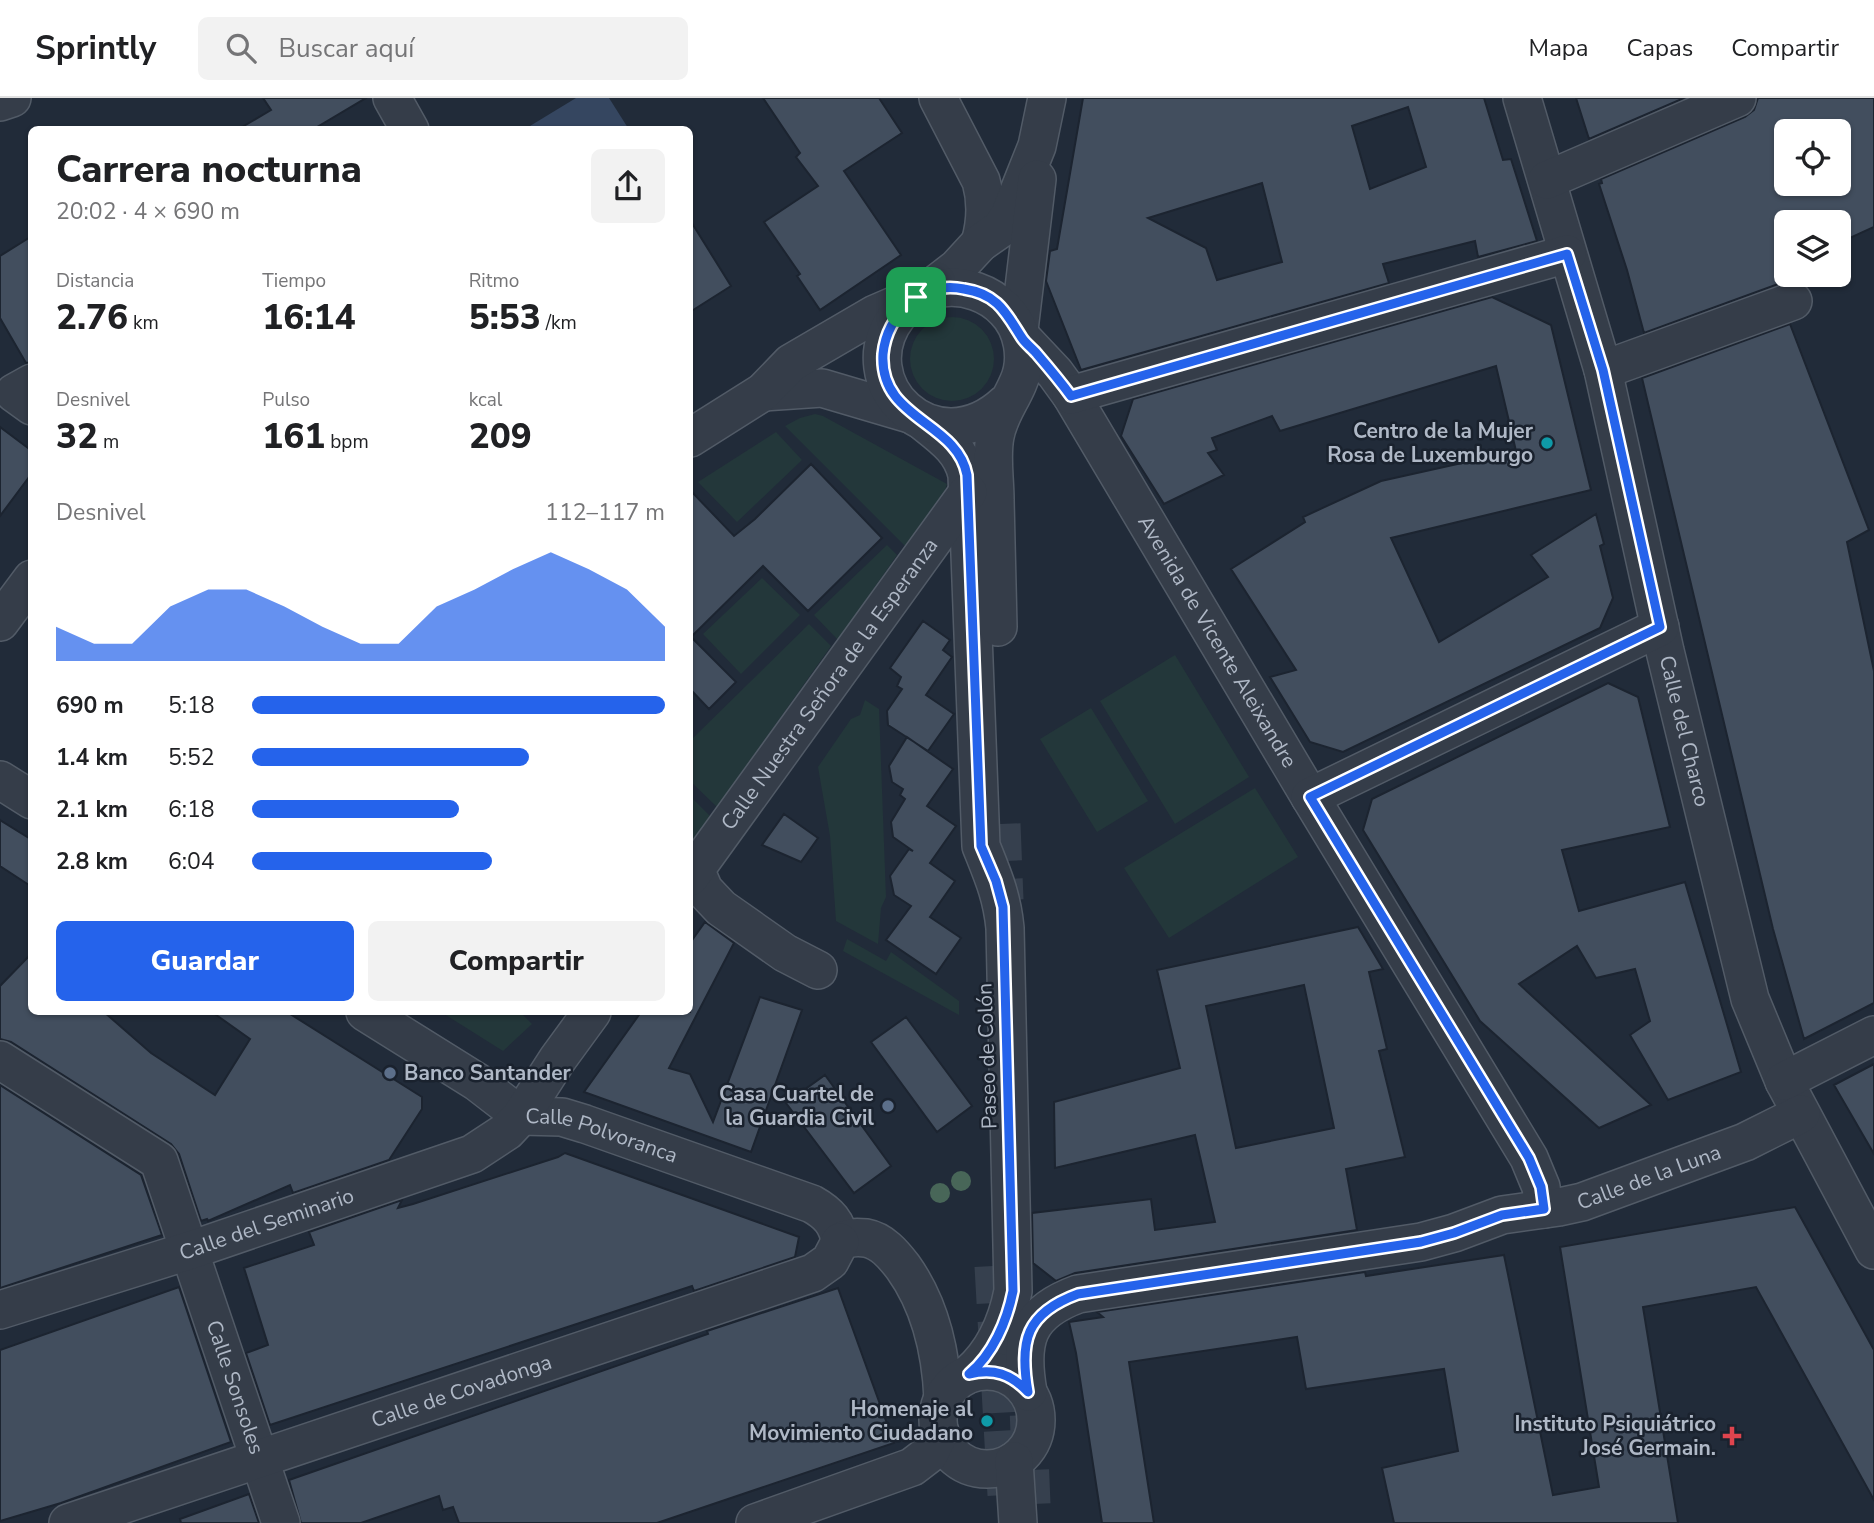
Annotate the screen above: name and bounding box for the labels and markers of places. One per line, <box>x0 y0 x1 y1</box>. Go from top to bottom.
pin <box>886 267 946 327</box>
place label: Centro de la Mujer Rosa de Luxemburgo <box>1327 417 1534 469</box>
marker: Centro de la Mujer Rosa de Luxemburgo <box>1539 435 1555 451</box>
place label: Banco Santander <box>404 1059 572 1087</box>
marker: Banco Santander <box>382 1065 398 1081</box>
place label: Casa Cuartel de la Guardia Civil <box>719 1080 874 1132</box>
marker: Casa Cuartel de la Guardia Civil <box>880 1098 896 1114</box>
place label: Homenaje al Movimiento Ciudadano <box>749 1395 973 1447</box>
place label: Instituto Psiquiátrico José Germain. <box>1514 1410 1716 1462</box>
marker: Homenaje al Movimiento Ciudadano <box>979 1413 995 1429</box>
marker: Instituto Psiquiátrico José Germain. <box>1722 1426 1742 1446</box>

